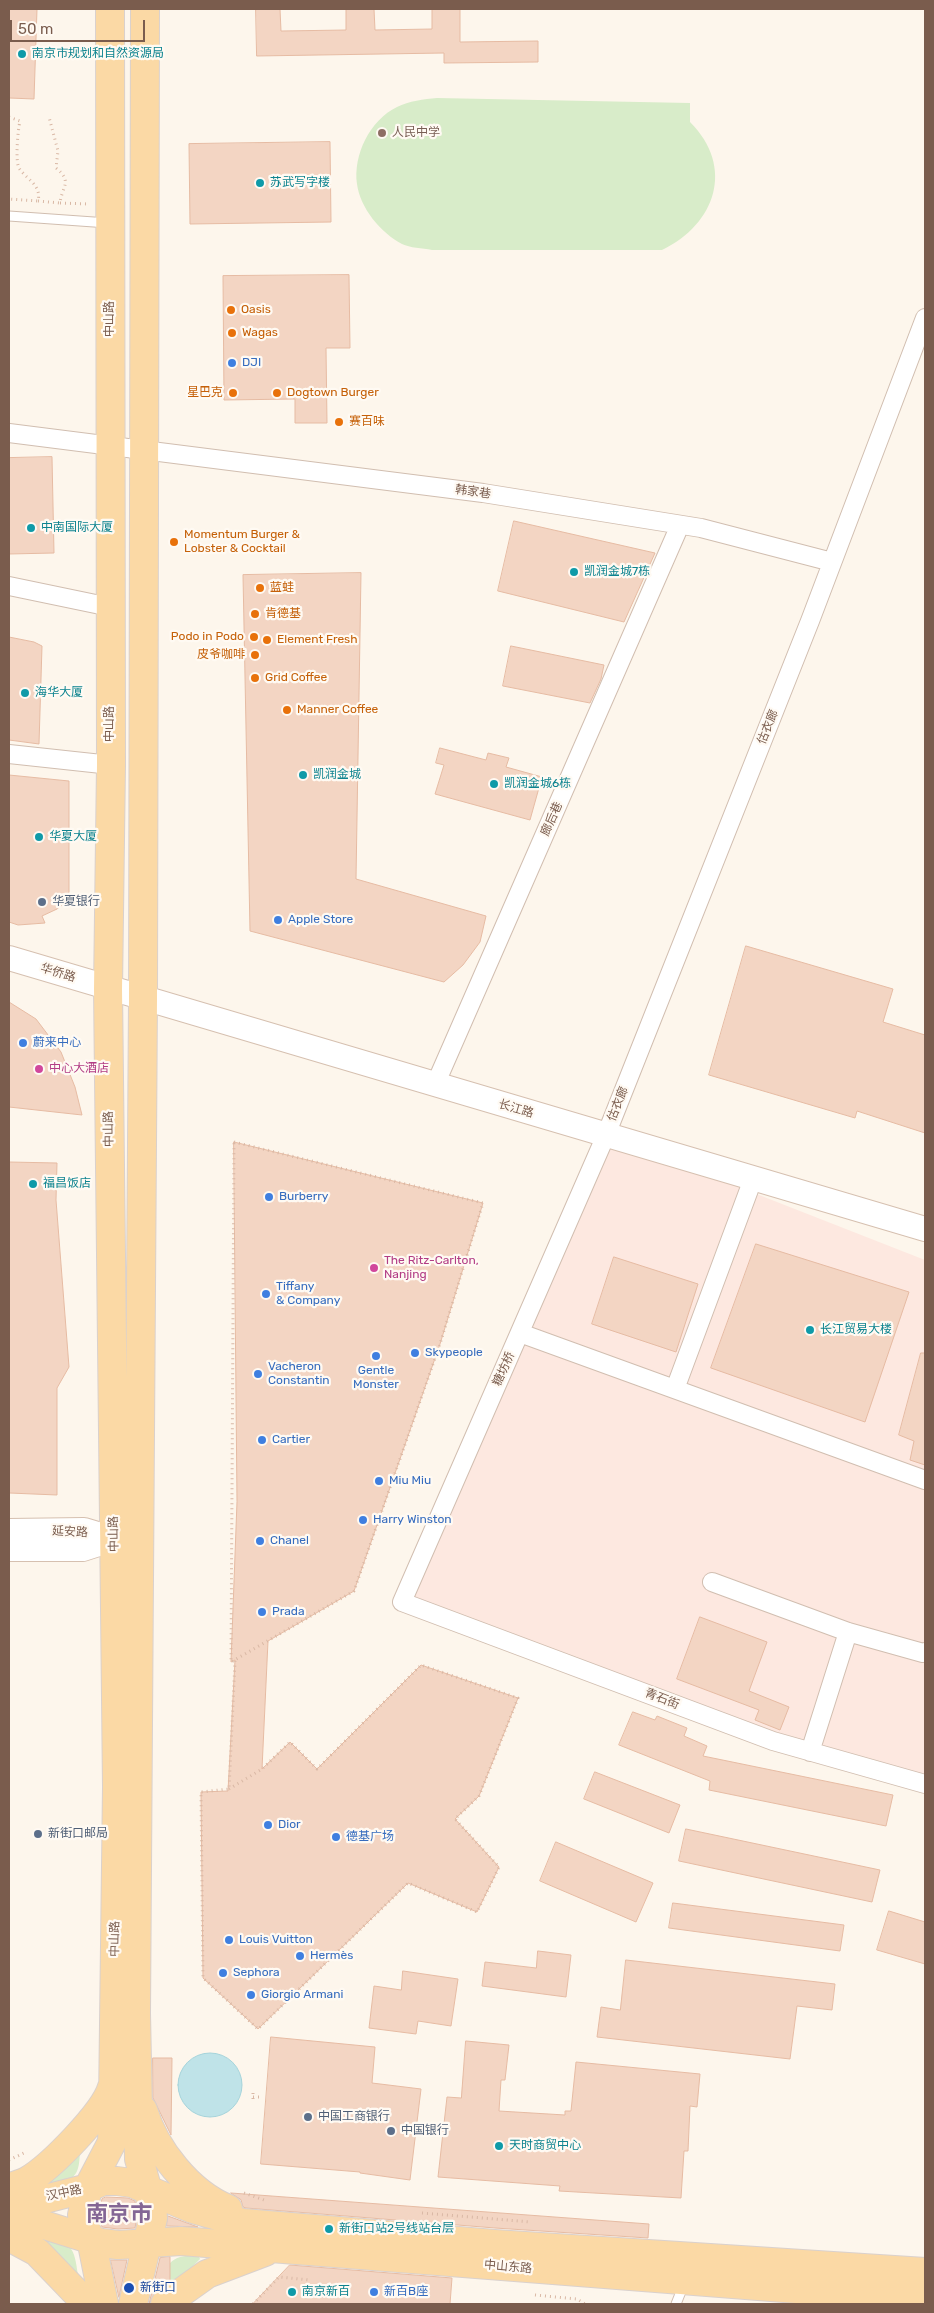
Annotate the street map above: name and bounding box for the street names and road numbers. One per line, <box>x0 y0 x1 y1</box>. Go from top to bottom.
street label: 中山路 <box>103 301 117 337</box>
street label: 韩家巷 <box>454 482 492 502</box>
street label: 中山路 <box>103 706 117 742</box>
street label: 估衣廊 <box>755 708 781 746</box>
street label: 廊后巷 <box>538 800 566 838</box>
street label: 华侨路 <box>39 961 77 985</box>
street label: 估衣廊 <box>605 1085 631 1123</box>
street label: 长江路 <box>497 1097 535 1121</box>
street label: 中山路 <box>101 1111 117 1147</box>
street label: 糖坊桥 <box>490 1350 518 1388</box>
street label: 中山路 <box>106 1516 122 1552</box>
street label: 延安路 <box>52 1524 88 1540</box>
street label: 青石街 <box>643 1686 681 1712</box>
street label: 中山路 <box>107 1921 123 1957</box>
street label: 汉中路 <box>45 2182 83 2204</box>
street label: 中山东路 <box>483 2258 533 2276</box>

